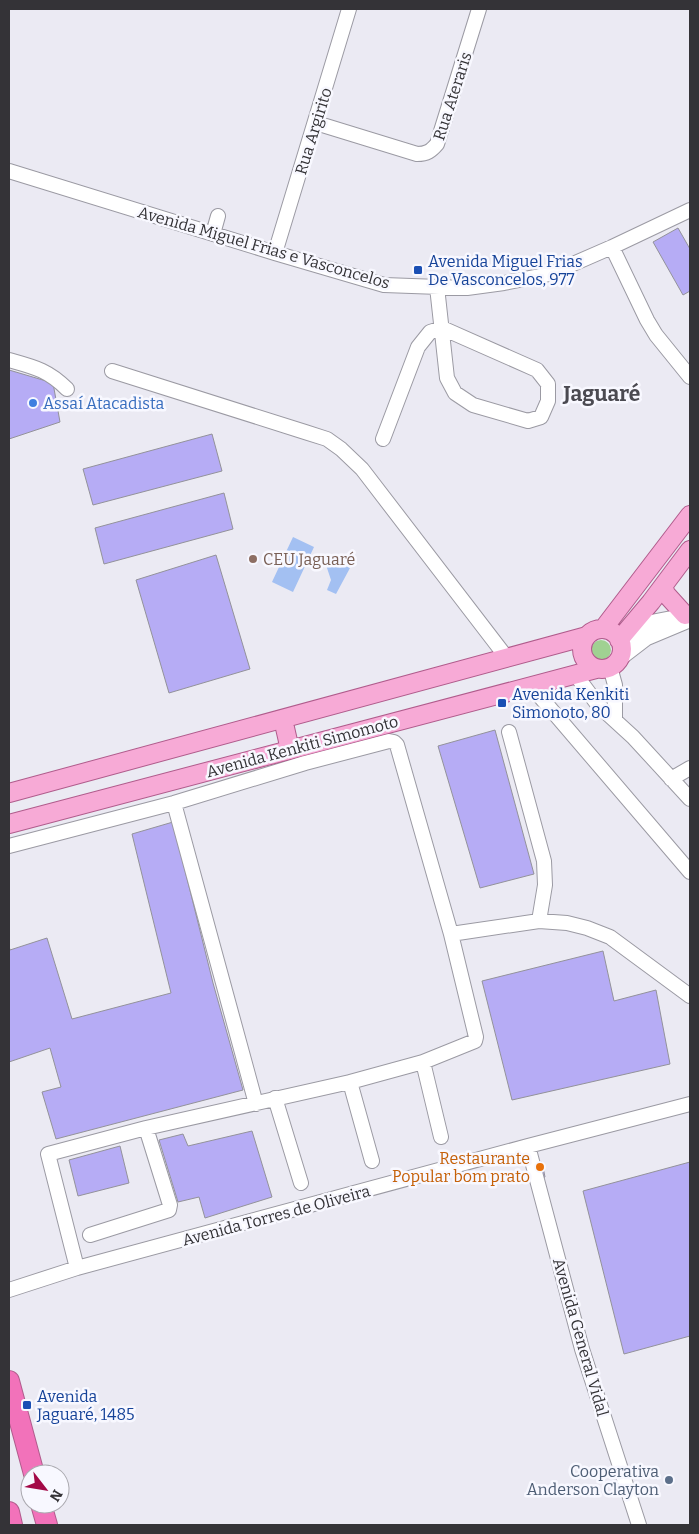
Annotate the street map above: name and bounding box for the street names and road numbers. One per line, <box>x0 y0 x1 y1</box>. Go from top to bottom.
street label: Rua Ateraris <box>429 50 476 143</box>
street label: Rua Argirito <box>291 85 336 177</box>
street label: Avenida Miguel Frias e Vasconcelos <box>136 202 392 293</box>
street label: Avenida Kenkiti Simomoto <box>204 712 400 781</box>
street label: Avenida Torres de Oliveira <box>180 1181 372 1250</box>
street label: Avenida General Vidal <box>549 1256 612 1419</box>

